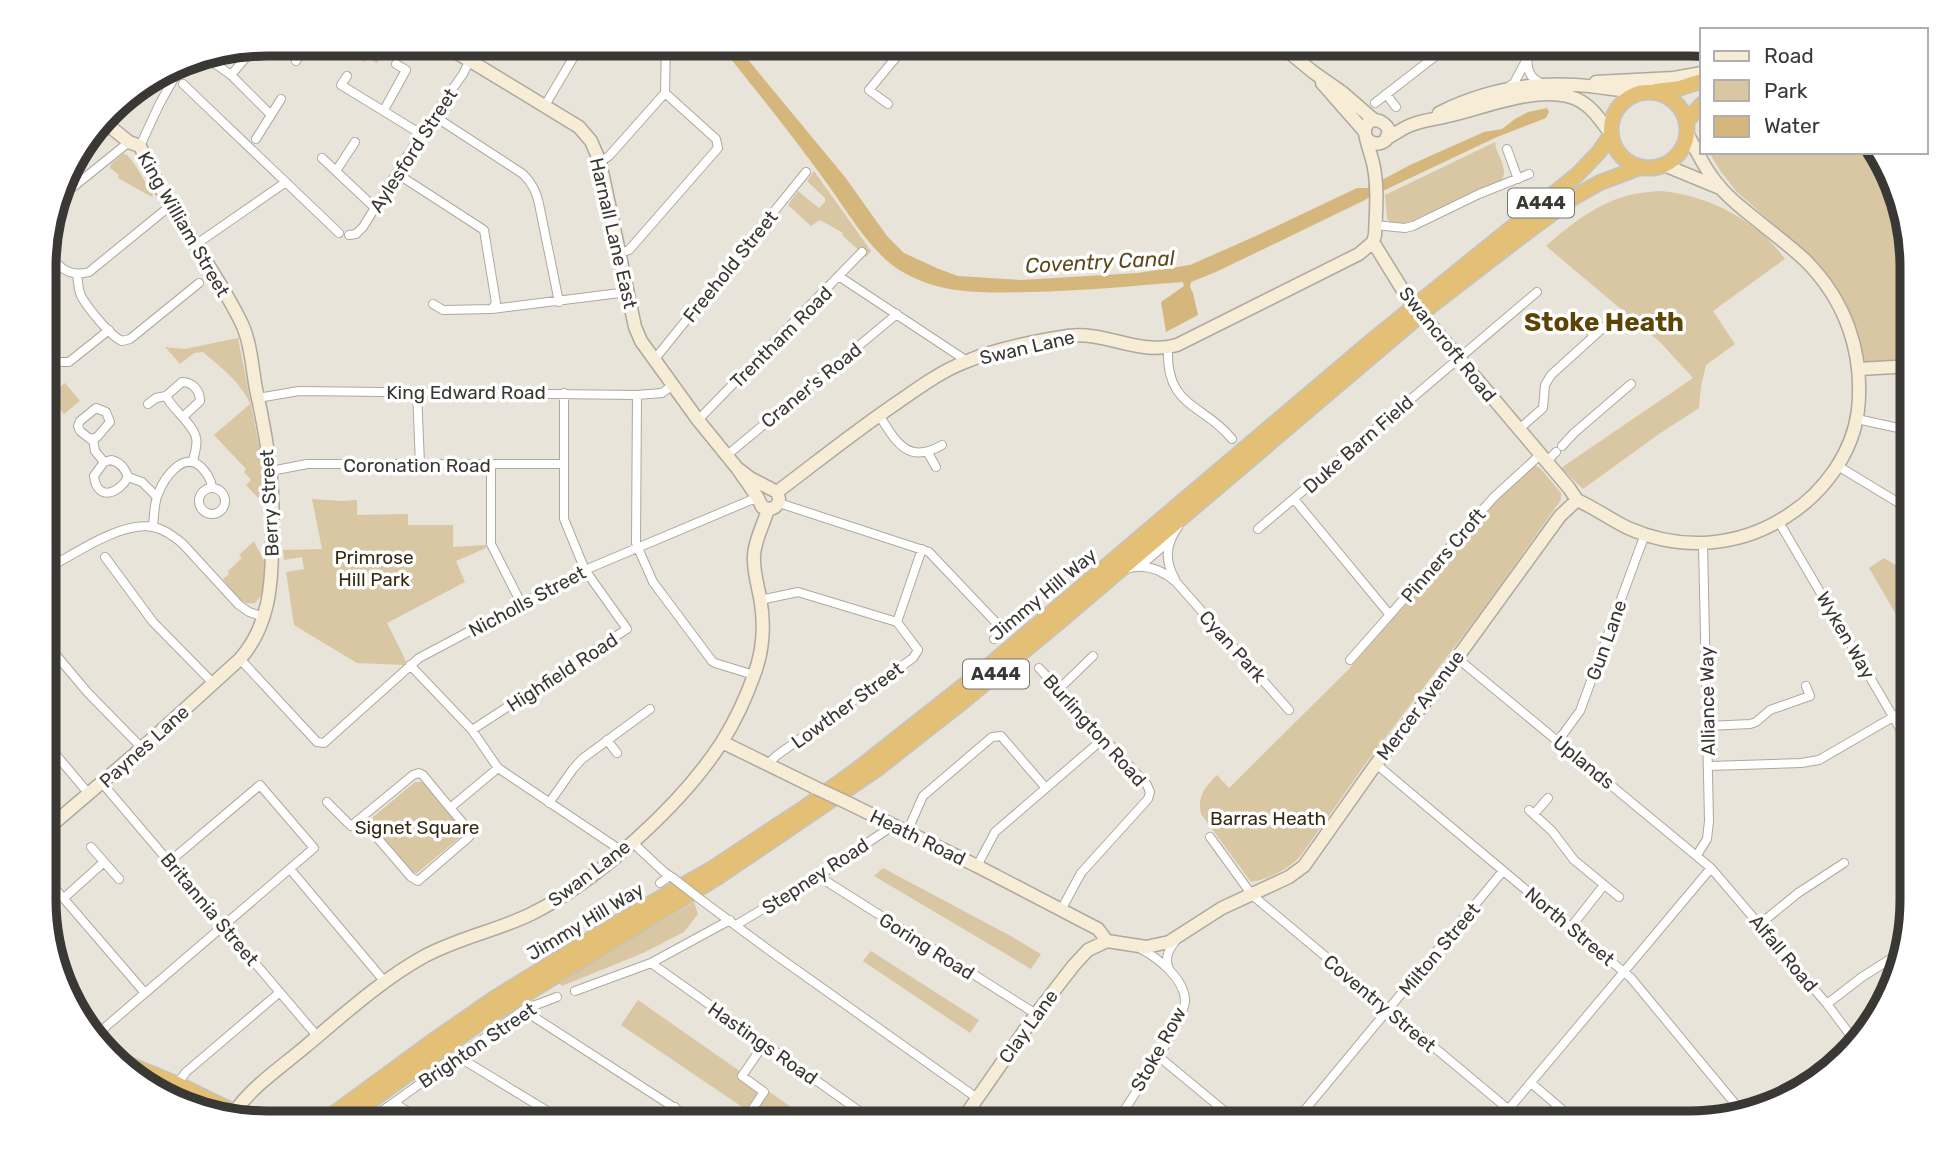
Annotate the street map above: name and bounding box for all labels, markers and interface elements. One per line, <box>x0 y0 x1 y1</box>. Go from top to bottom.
legend <box>1700 28 1928 154</box>
text: Road <box>1764 43 1814 68</box>
text: Park <box>1764 78 1808 103</box>
street label: Aylesford Street <box>365 83 462 217</box>
text: Water <box>1764 113 1820 138</box>
street label: King William Street <box>133 148 235 301</box>
street label: Harnall Lane East <box>585 155 642 311</box>
road number: A444 <box>1508 188 1574 218</box>
street label: Freehold Street <box>678 205 783 327</box>
water label: Coventry Canal <box>1024 245 1176 278</box>
street label: Trentham Road <box>726 282 837 393</box>
street label: Swancroft Road <box>1394 282 1501 407</box>
district label: Stoke Heath <box>1524 307 1684 338</box>
street label: Swan Lane <box>977 325 1077 370</box>
street label: Craner's Road <box>756 338 866 433</box>
street label: King Edward Road <box>386 381 546 404</box>
street label: Duke Barn Field <box>1299 390 1418 498</box>
street label: Berry Street <box>255 448 284 557</box>
street label: Coronation Road <box>343 454 491 477</box>
street label: Pinners Croft <box>1396 503 1491 607</box>
street label: Jimmy Hill Way <box>985 543 1101 646</box>
park label: Primrose Hill Park <box>334 546 414 591</box>
street label: Nicholls Street <box>465 561 590 642</box>
street label: Wyken Way <box>1811 587 1880 683</box>
street label: Gun Lane <box>1581 597 1632 684</box>
street label: Cyan Park <box>1194 606 1271 687</box>
street label: Highfield Road <box>502 628 622 717</box>
street label: Mercer Avenue <box>1372 646 1469 765</box>
street label: Alliance Way <box>1695 646 1720 756</box>
street label: Lowther Street <box>787 657 908 754</box>
road number: A444 <box>963 660 1029 688</box>
street label: Burlington Road <box>1038 670 1151 791</box>
street label: Paynes Lane <box>95 700 194 793</box>
street label: Uplands <box>1548 731 1619 794</box>
street label: Heath Road <box>866 804 969 870</box>
park label: Barras Heath <box>1210 807 1326 830</box>
park label: Signet Square <box>355 816 479 839</box>
street label: Stepney Road <box>758 833 873 919</box>
street label: Swan Lane <box>544 835 635 912</box>
street label: Britannia Street <box>156 848 264 971</box>
street label: Jimmy Hill Way <box>523 878 648 965</box>
street label: North Street <box>1520 882 1620 971</box>
street label: Milton Street <box>1394 898 1485 1000</box>
street label: Goring Road <box>875 908 979 985</box>
street label: Alfall Road <box>1745 910 1823 997</box>
street label: Coventry Street <box>1319 950 1441 1057</box>
street label: Clay Lane <box>994 985 1063 1068</box>
street label: Brighton Street <box>414 997 541 1093</box>
street label: Hastings Road <box>704 997 822 1090</box>
street label: Stoke Row <box>1126 1003 1191 1095</box>

